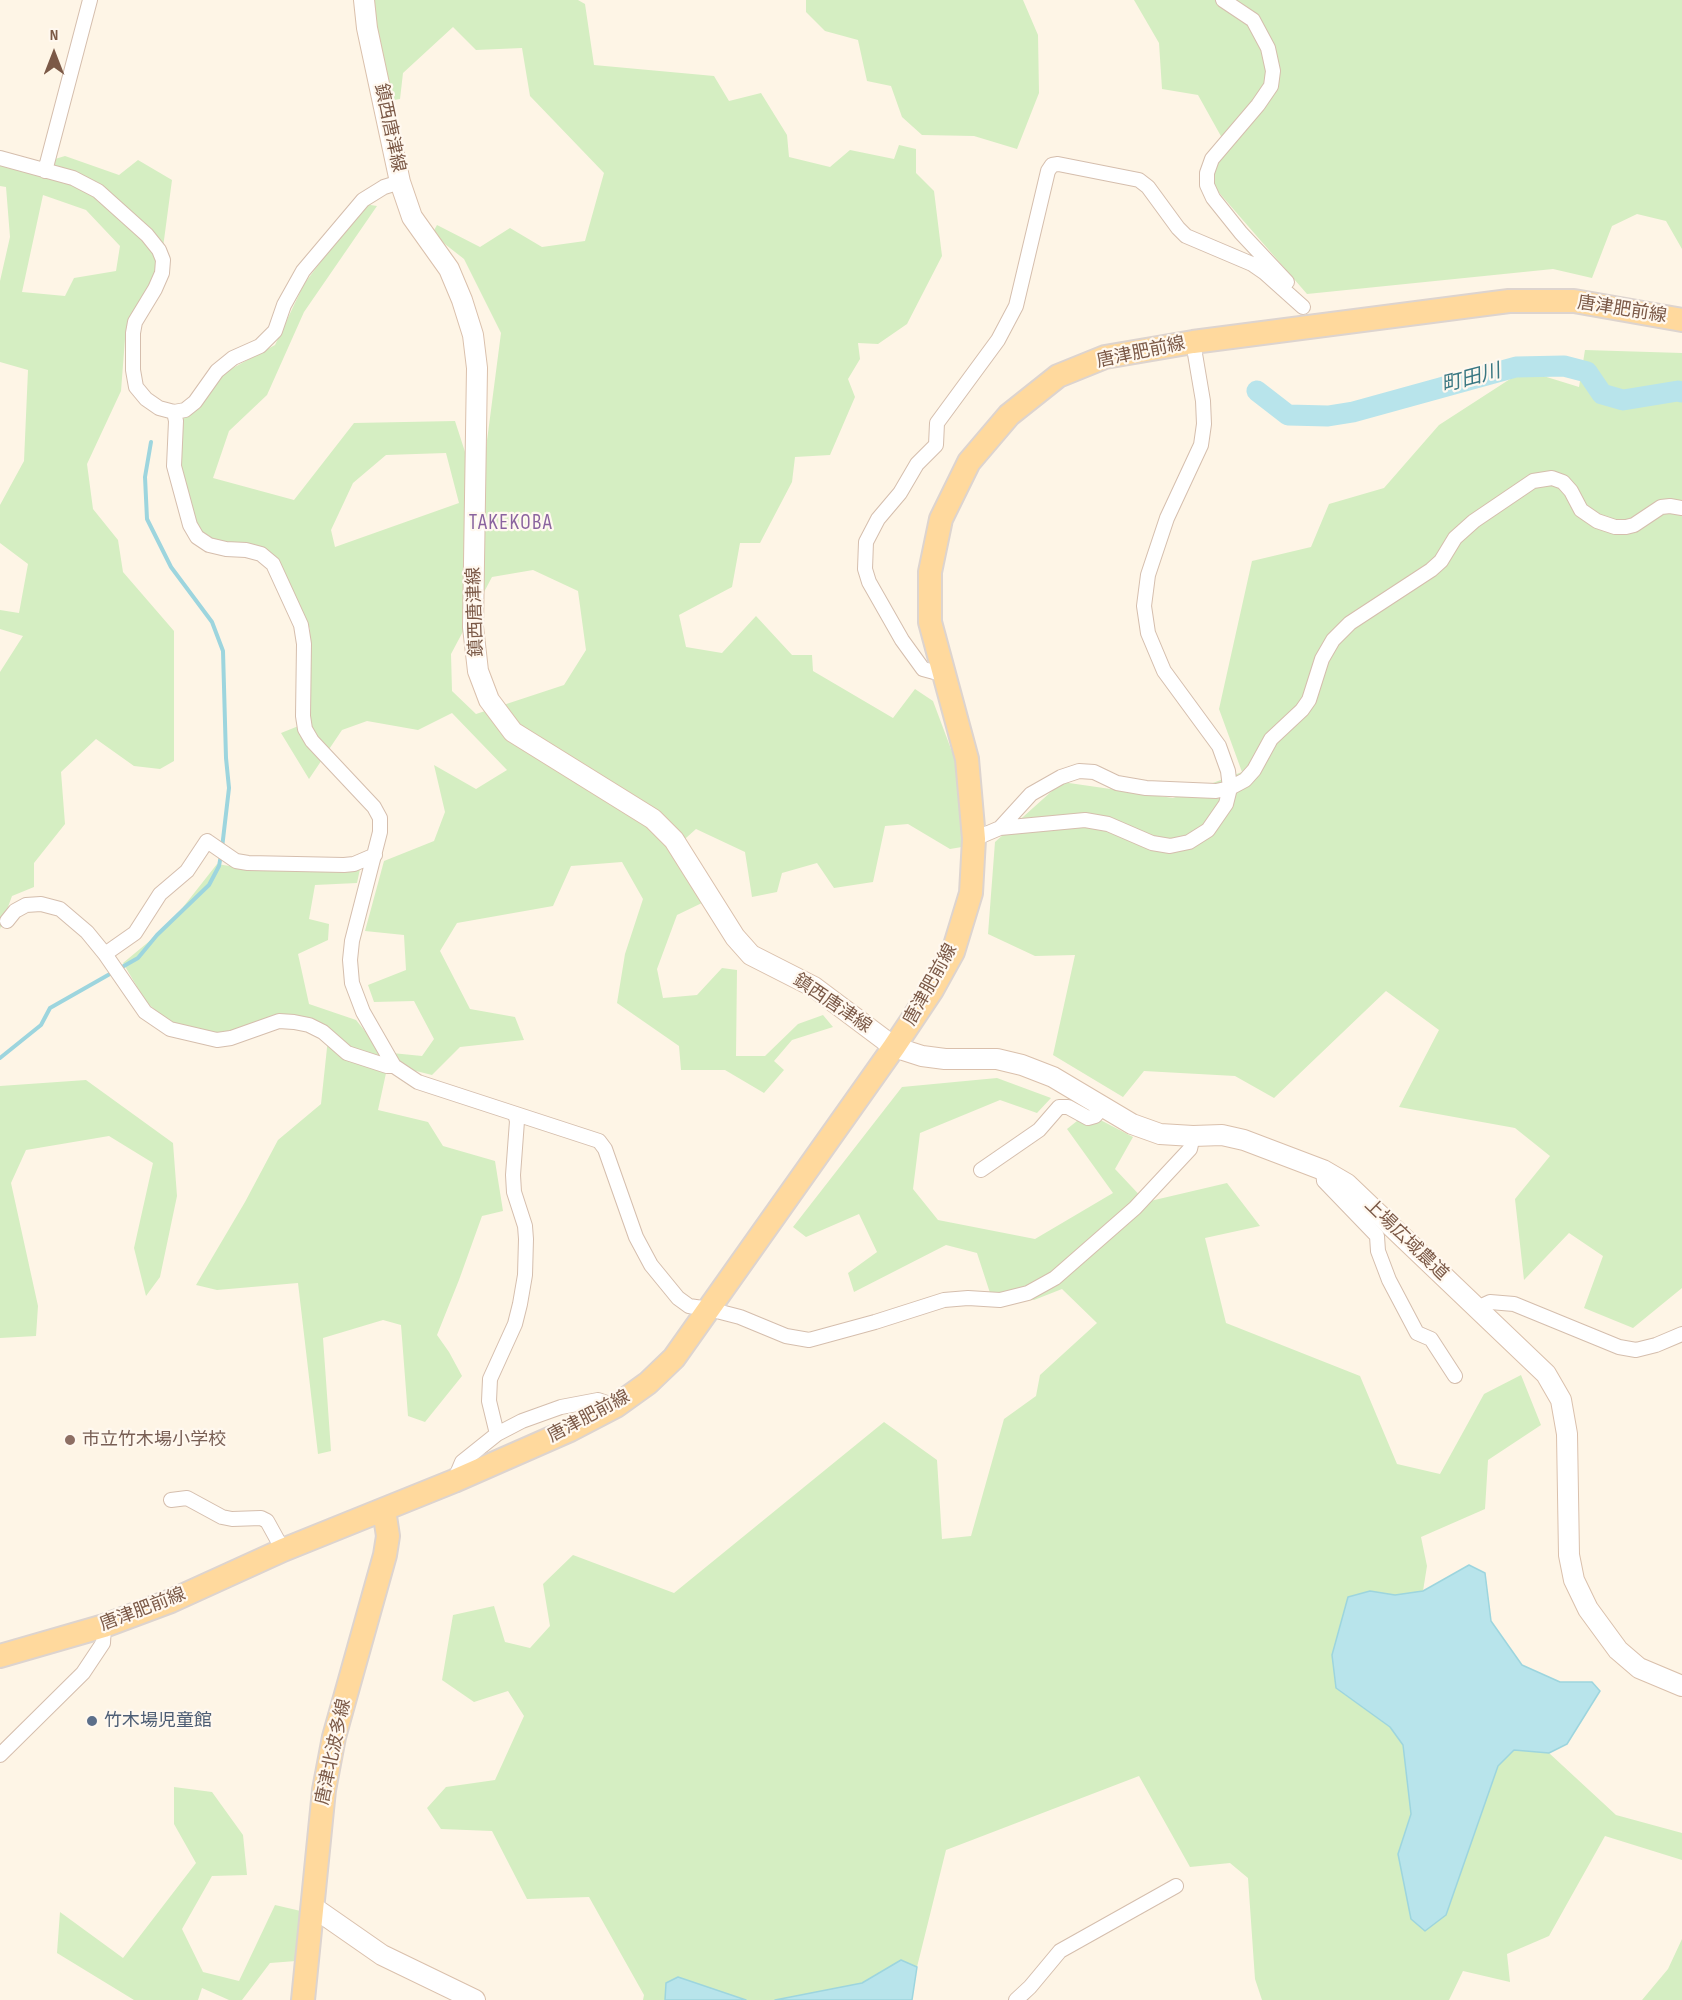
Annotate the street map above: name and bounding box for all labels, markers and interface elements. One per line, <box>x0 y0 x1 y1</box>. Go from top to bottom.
north arrow <box>24 24 84 84</box>
text: N <box>50 26 58 45</box>
street label: 鎮西唐津線 <box>369 82 409 174</box>
street label: 唐津肥前線 <box>1576 292 1668 328</box>
street label: 唐津肥前線 <box>1095 333 1187 373</box>
water label: 町田川 <box>1439 360 1503 398</box>
district label: TAKEKOBA <box>469 511 553 537</box>
street label: 鎮西唐津線 <box>464 567 488 657</box>
street label: 唐津肥前線 <box>900 940 962 1030</box>
street label: 鎮西唐津線 <box>789 970 875 1038</box>
street label: 上場広域農道 <box>1360 1195 1452 1285</box>
street label: 唐津肥前線 <box>544 1386 634 1448</box>
place label: 市立竹木場小学校 <box>82 1429 226 1451</box>
marker: 市立竹木場小学校 <box>63 1433 77 1447</box>
street label: 唐津肥前線 <box>97 1584 189 1636</box>
street label: 唐津北波多線 <box>312 1697 356 1807</box>
place label: 竹木場児童館 <box>104 1710 212 1732</box>
marker: 竹木場児童館 <box>85 1714 99 1728</box>

